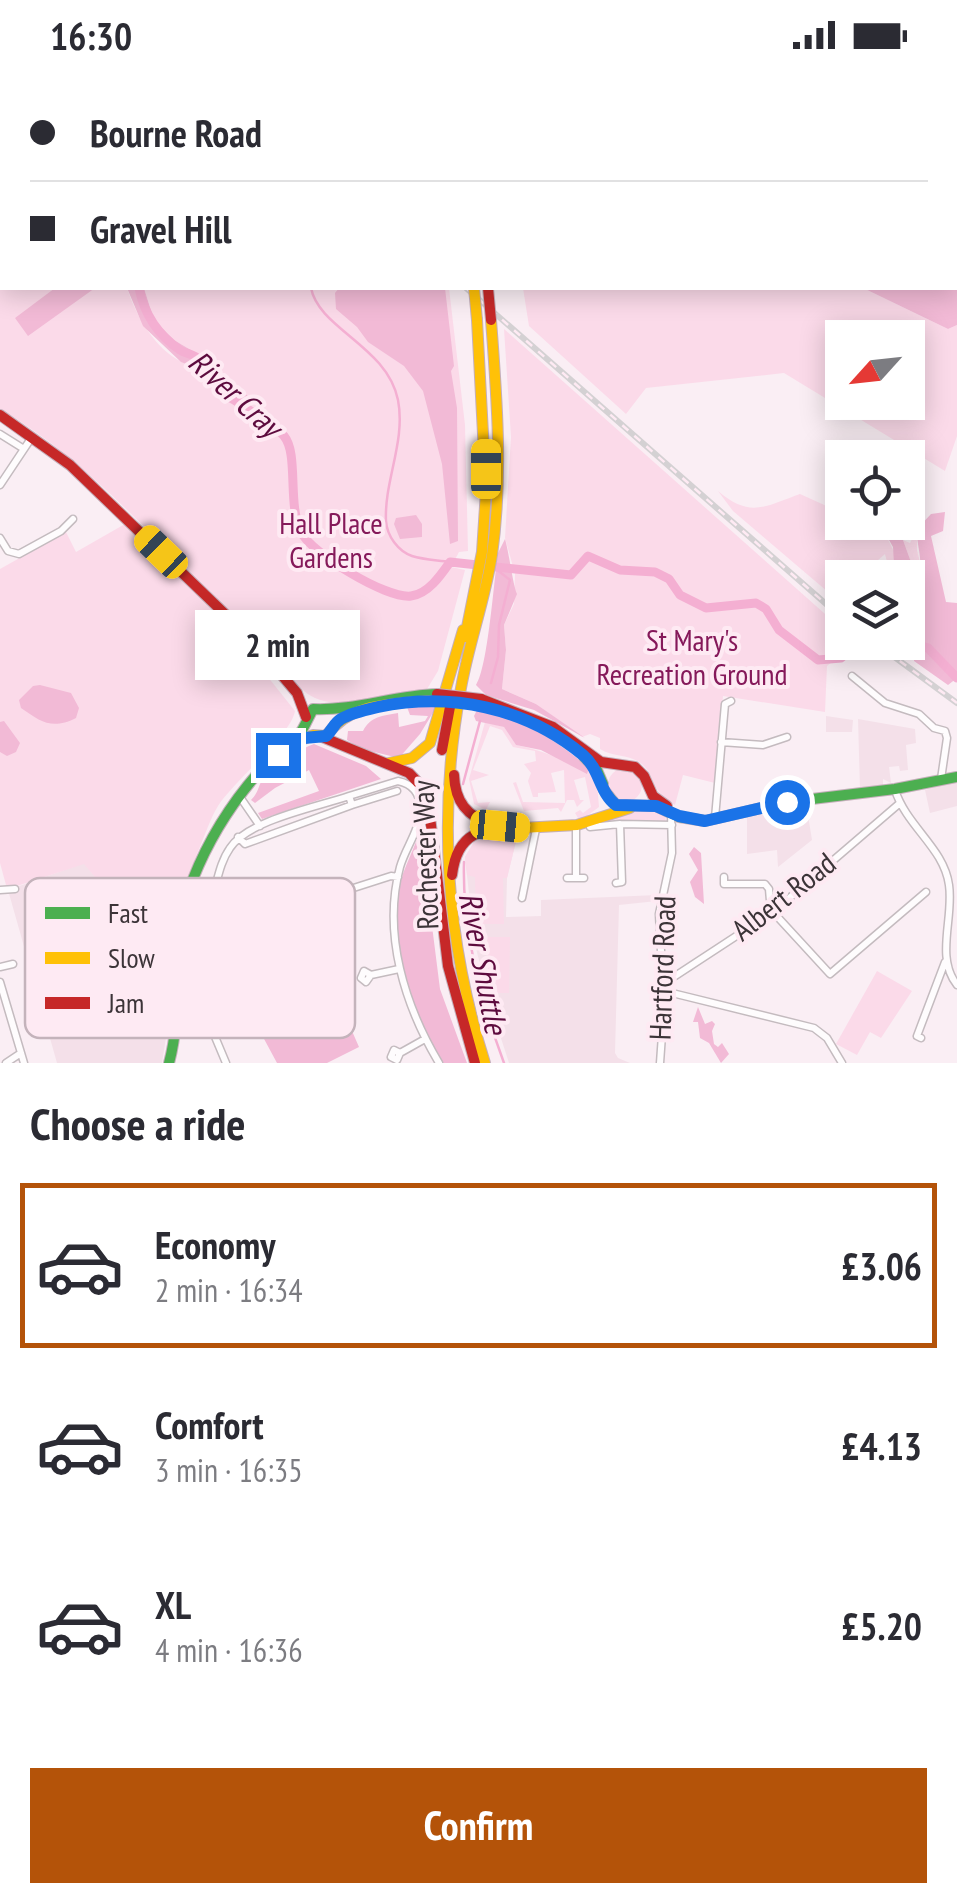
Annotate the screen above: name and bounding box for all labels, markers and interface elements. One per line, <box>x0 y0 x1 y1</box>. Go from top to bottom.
text: 16:30 <box>50 11 132 60</box>
text: Bourne Road <box>90 108 262 157</box>
text: Gravel Hill <box>90 204 231 253</box>
north arrow <box>825 320 925 420</box>
map controls <box>825 320 925 660</box>
water label: River Cray <box>180 340 294 449</box>
car <box>471 439 501 499</box>
button: locate <box>825 440 925 540</box>
park label: Hall Place Gardens <box>279 503 383 576</box>
car <box>129 520 193 584</box>
button: layers <box>825 560 925 660</box>
callout: 2 min <box>196 610 360 680</box>
park label: St Mary's Recreation Ground <box>596 620 788 693</box>
text: 2 min <box>245 624 310 666</box>
route end <box>256 733 301 778</box>
street label: Rochester Way <box>402 779 447 930</box>
route start <box>765 780 810 825</box>
car <box>469 808 531 844</box>
street label: Albert Road <box>723 843 843 949</box>
legend <box>25 878 355 1038</box>
water label: River Shuttle <box>450 888 519 1039</box>
text: Fast <box>108 894 148 931</box>
street label: Hartford Road <box>639 895 684 1041</box>
text: Slow <box>108 939 155 976</box>
text: Jam <box>107 984 144 1021</box>
text: Choose a ride <box>30 1094 245 1152</box>
text: Economy <box>155 1220 275 1269</box>
icon: car <box>35 1221 125 1311</box>
text: £3.06 <box>841 1241 922 1290</box>
text: 2 min · 16:34 <box>155 1269 303 1311</box>
text: Comfort <box>155 1400 264 1449</box>
icon: car <box>35 1401 125 1491</box>
text: £4.13 <box>841 1421 922 1470</box>
text: 3 min · 16:35 <box>155 1449 303 1491</box>
text: XL <box>155 1580 191 1629</box>
icon: car <box>35 1581 125 1671</box>
text: £5.20 <box>841 1601 922 1650</box>
text: 4 min · 16:36 <box>155 1629 303 1671</box>
button: Confirm <box>30 1768 927 1883</box>

